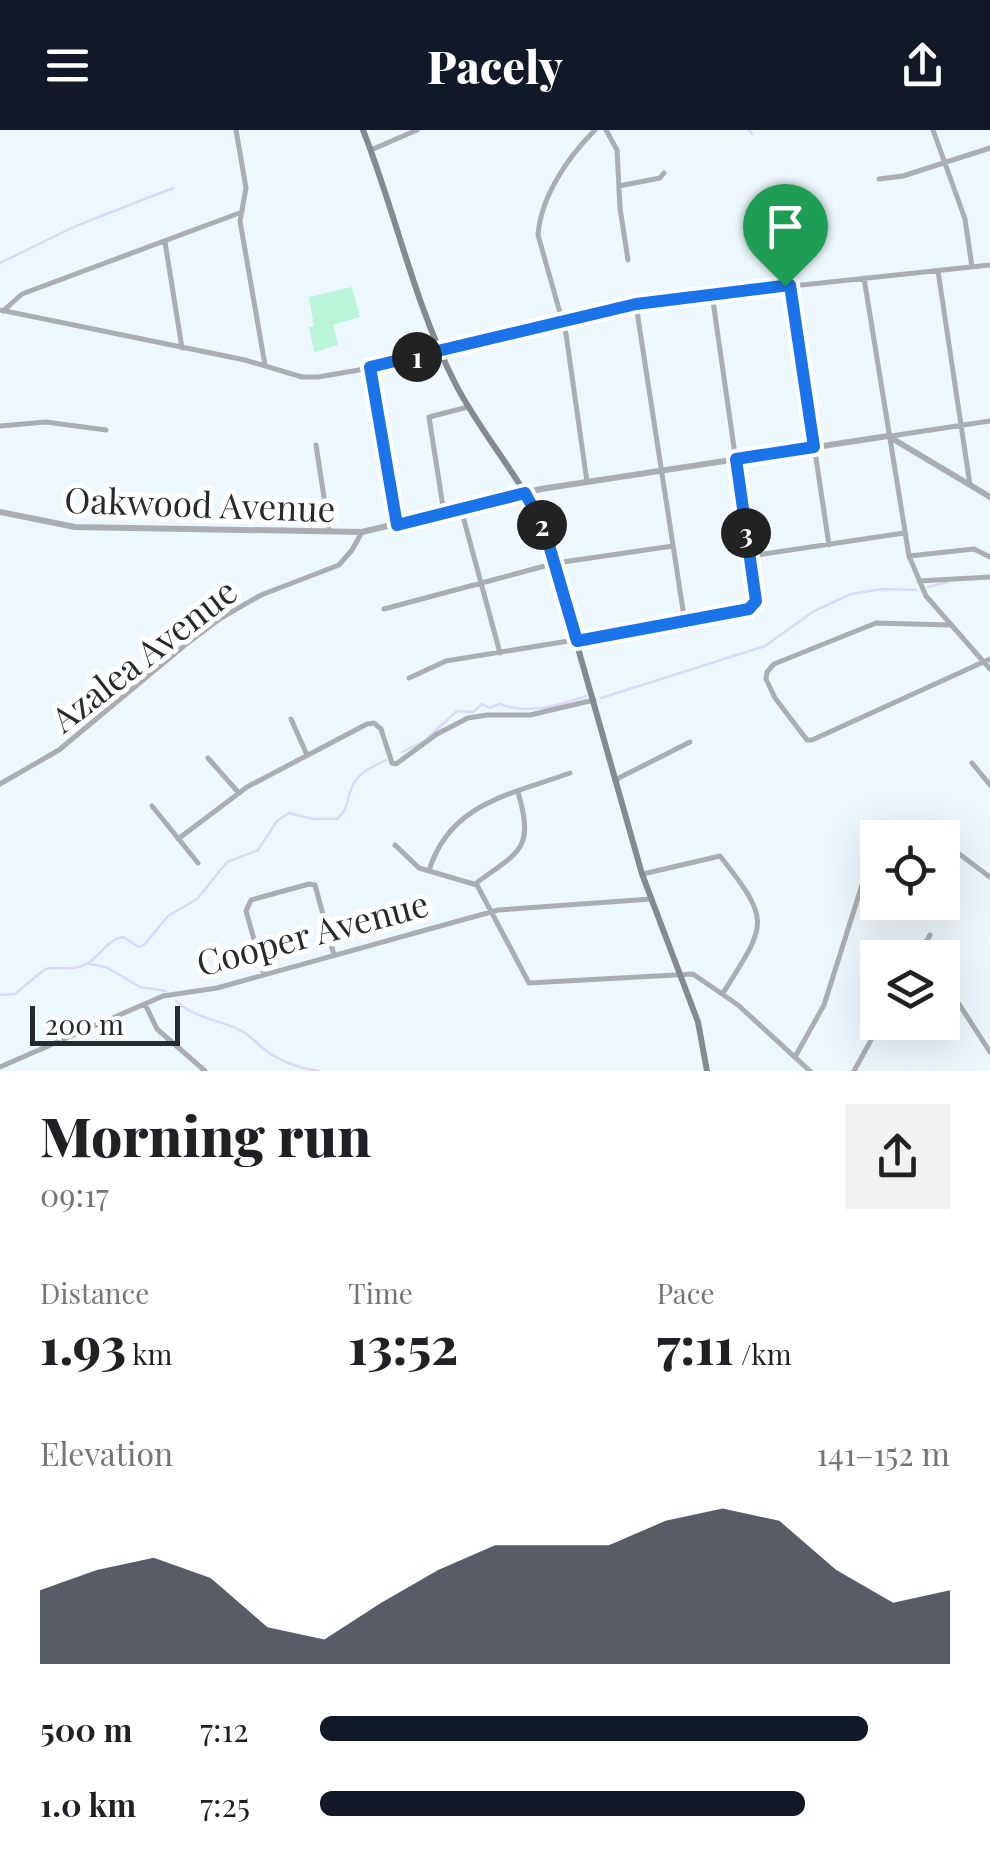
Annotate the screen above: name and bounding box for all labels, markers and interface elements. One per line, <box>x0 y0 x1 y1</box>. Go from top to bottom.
text: Pacely <box>427 35 563 95</box>
icon: menu <box>40 38 95 93</box>
icon: share <box>895 38 950 93</box>
pin <box>743 184 828 287</box>
icon: arrive <box>758 199 813 254</box>
pin: 1 <box>392 332 442 382</box>
text: 1 <box>412 338 422 375</box>
street label: Oakwood Avenue <box>64 475 336 531</box>
pin: 2 <box>517 500 567 550</box>
text: 2 <box>535 506 549 543</box>
pin: 3 <box>721 508 771 558</box>
text: 3 <box>739 514 753 551</box>
street label: Azalea Avenue <box>40 567 246 742</box>
map controls <box>860 820 960 1040</box>
button: locate <box>860 820 960 920</box>
street label: Cooper Avenue <box>191 878 433 986</box>
button: layers <box>860 940 960 1040</box>
scale bar <box>30 1001 180 1046</box>
text: 200 m <box>45 1005 124 1042</box>
text: Morning run <box>40 1097 371 1171</box>
button: share <box>845 1104 950 1209</box>
text: 09:17 <box>40 1172 109 1215</box>
text: Distance <box>40 1274 149 1311</box>
text: Time <box>348 1274 413 1311</box>
text: Pace <box>657 1274 715 1311</box>
text: 1.93 <box>40 1311 126 1378</box>
text: 13:52 <box>348 1311 458 1378</box>
text: 7:11 <box>657 1311 734 1378</box>
text: km <box>126 1335 172 1372</box>
text: /km <box>734 1335 792 1372</box>
text: Elevation <box>40 1431 173 1474</box>
text: 141–152 m <box>816 1431 950 1474</box>
text: 500 m <box>40 1707 132 1750</box>
text: 7:12 <box>200 1707 249 1750</box>
text: 1.0 km <box>40 1782 136 1825</box>
text: 7:25 <box>200 1782 250 1825</box>

